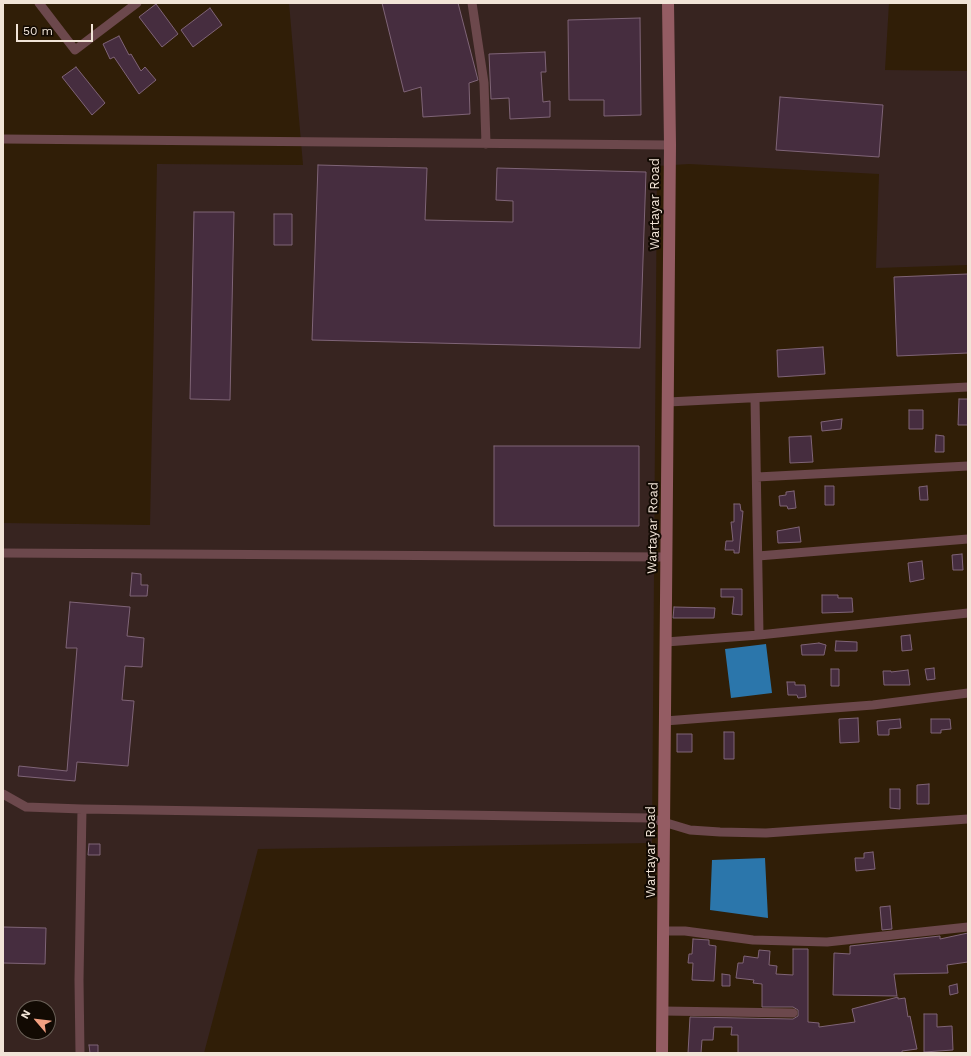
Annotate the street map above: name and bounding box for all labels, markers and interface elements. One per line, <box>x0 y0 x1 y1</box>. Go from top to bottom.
scale bar <box>18 16 95 42</box>
text: 50 m <box>23 24 53 38</box>
street label: Wartayar Road <box>647 158 663 250</box>
street label: Wartayar Road <box>644 482 662 574</box>
street label: Wartayar Road <box>643 806 659 898</box>
north arrow <box>16 1000 56 1040</box>
text: N <box>18 1008 33 1021</box>

